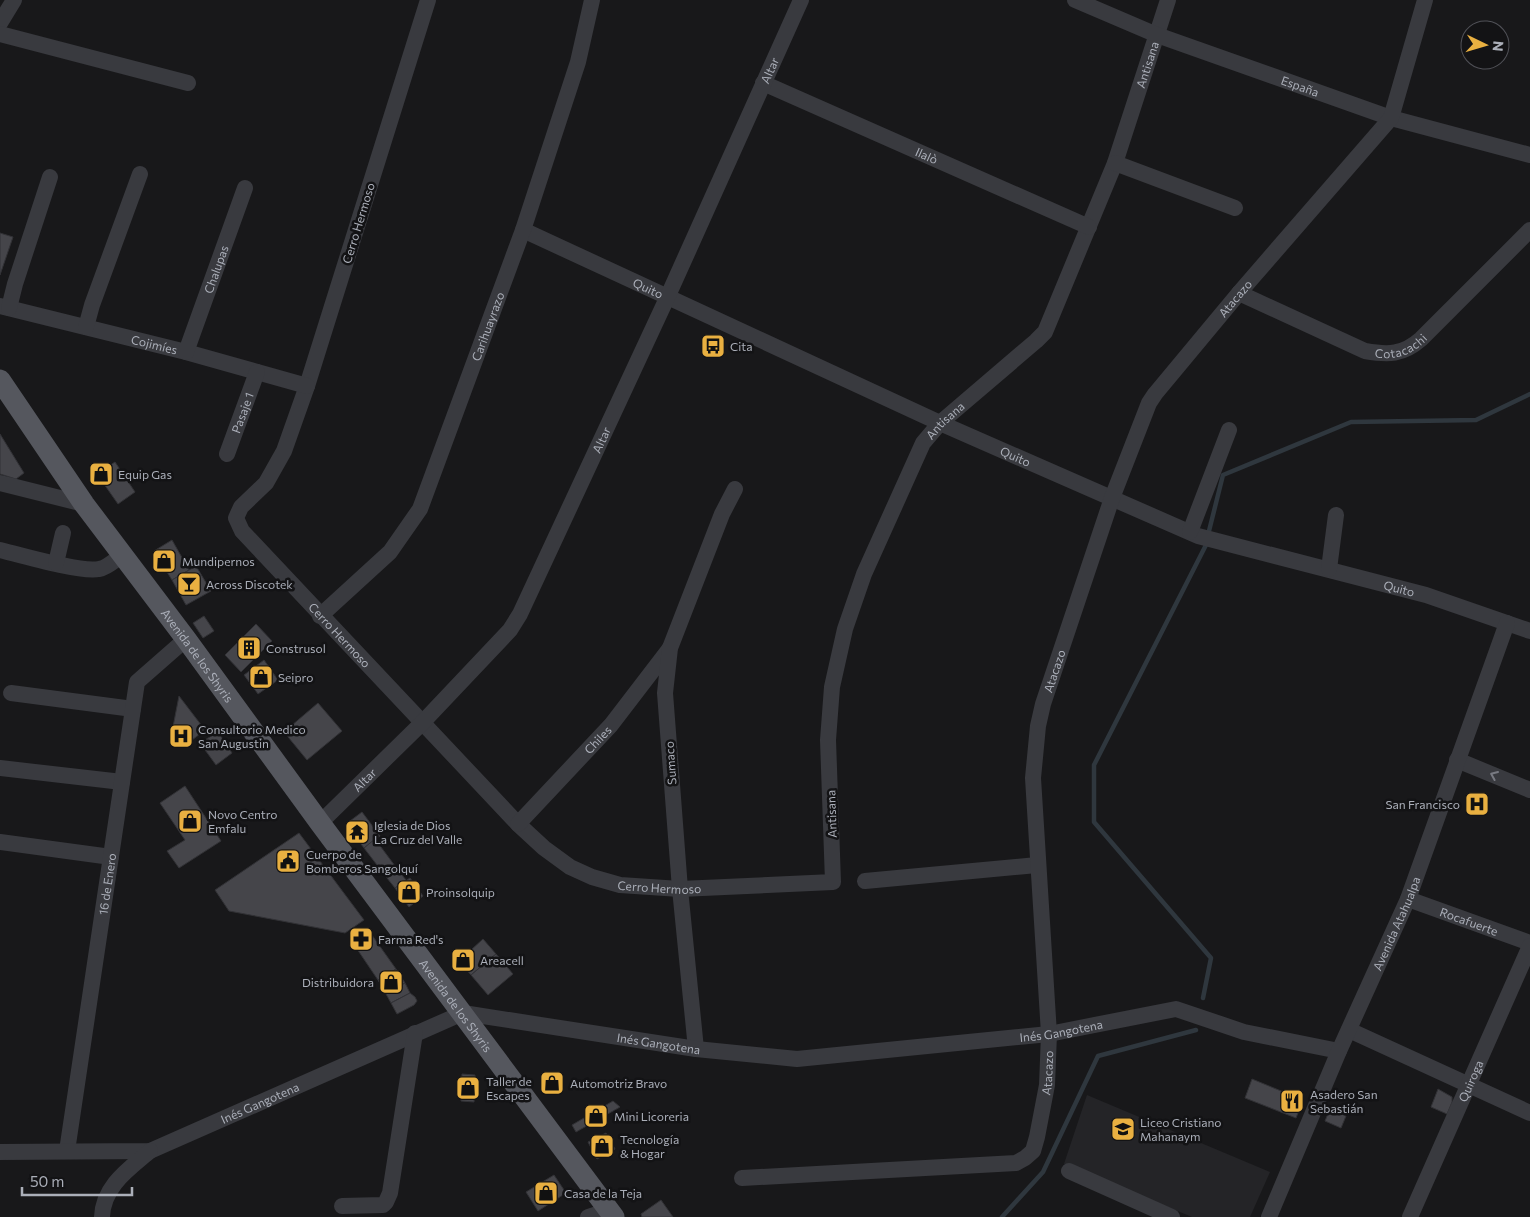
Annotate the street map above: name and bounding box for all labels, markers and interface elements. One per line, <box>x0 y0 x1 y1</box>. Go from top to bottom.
north arrow <box>1460 20 1510 70</box>
street label: Antisana <box>1133 40 1161 90</box>
text: N <box>1490 40 1507 52</box>
street label: Altar <box>757 55 781 86</box>
street label: España <box>1279 73 1321 99</box>
street label: Ilalò <box>913 144 940 166</box>
street label: Cerro Hermoso <box>339 181 377 265</box>
street label: Chalupas <box>201 243 231 295</box>
street label: Quito <box>631 275 666 301</box>
street label: Atacazo <box>1215 277 1255 320</box>
street label: Carihuayrazo <box>468 290 507 363</box>
street label: Cotacachi <box>1374 331 1429 360</box>
street label: Cojimíes <box>130 332 179 357</box>
bus stop icon: Cita <box>700 333 726 359</box>
place label: Cita <box>730 339 753 353</box>
street label: Pasaje 1 <box>228 390 256 435</box>
street label: Antisana <box>923 399 967 442</box>
street label: Altar <box>589 424 613 455</box>
street label: Quito <box>998 443 1033 469</box>
shop icon: Equip Gas <box>88 461 114 487</box>
place label: Equip Gas <box>118 467 172 481</box>
shop icon: Mundipernos <box>151 548 177 574</box>
place label: Mundipernos <box>182 554 255 568</box>
bar icon: Across Discotek <box>176 571 202 597</box>
place label: Across Discotek <box>206 577 293 591</box>
street label: Quito <box>1382 577 1416 599</box>
street label: Cerro Hermoso <box>306 600 374 670</box>
street label: Avenida de los Shyris <box>159 606 237 705</box>
building icon: Construsol <box>236 635 262 661</box>
place label: Construsol <box>266 641 326 655</box>
street label: Atacazo <box>1040 648 1068 694</box>
shop icon: Seipro <box>248 664 274 690</box>
place label: Seipro <box>278 670 313 684</box>
place label: Consultorio Medico San Augustin <box>198 722 306 750</box>
hospital icon: Consultorio Medico San Augustin <box>168 723 194 749</box>
street label: Chiles <box>581 723 614 756</box>
street label: Sumaco <box>661 741 679 785</box>
street label: Altar <box>350 765 379 794</box>
one-way arrow <box>1490 771 1499 781</box>
street label: Antisana <box>823 790 839 838</box>
hospital icon: San Francisco <box>1464 791 1490 817</box>
place label: San Francisco <box>1385 797 1460 811</box>
place label: Novo Centro Emfalu <box>208 807 278 835</box>
shop icon: Novo Centro Emfalu <box>177 808 203 834</box>
place label: Iglesia de Dios La Cruz del Valle <box>374 818 462 846</box>
temple icon: Iglesia de Dios La Cruz del Valle <box>344 819 370 845</box>
place label: Cuerpo de Bomberos Sangolquí <box>306 847 419 875</box>
public building icon: Cuerpo de Bomberos Sangolquí <box>275 848 301 874</box>
street label: 16 de Enero <box>95 852 118 916</box>
street label: Avenida Atahualpa <box>1370 875 1422 973</box>
street label: Cerro Hermoso <box>617 878 701 896</box>
shop icon: Proinsolquip <box>396 879 422 905</box>
place label: Proinsolquip <box>426 885 495 899</box>
street label: Rocafuerte <box>1438 904 1500 938</box>
pharmacy icon: Farma Red's <box>348 926 374 952</box>
place label: Farma Red's <box>378 932 444 946</box>
shop icon: Areacell <box>450 947 476 973</box>
place label: Areacell <box>480 953 524 967</box>
street label: Avenida de los Shyris <box>417 956 495 1055</box>
shop icon: Distribuidora <box>378 969 404 995</box>
place label: Distribuidora <box>302 975 374 989</box>
street label: Inés Gangotena <box>1019 1017 1104 1044</box>
street label: Inés Gangotena <box>616 1030 701 1056</box>
street label: Atacazo <box>1038 1050 1055 1096</box>
street label: Quiroga <box>1455 1058 1486 1104</box>
shop icon: Automotriz Bravo <box>539 1070 565 1096</box>
place label: Taller de Escapes <box>486 1074 532 1102</box>
shop icon: Taller de Escapes <box>455 1075 481 1101</box>
place label: Automotriz Bravo <box>570 1076 667 1090</box>
street label: Inés Gangotena <box>218 1079 301 1126</box>
place label: Asadero San Sebastián <box>1310 1087 1378 1115</box>
restaurant icon: Asadero San Sebastián <box>1279 1088 1305 1114</box>
shop icon: Mini Licoreria <box>583 1103 609 1129</box>
place label: Mini Licoreria <box>614 1109 689 1123</box>
place label: Liceo Cristiano Mahanaym <box>1140 1115 1222 1143</box>
school or university icon: Liceo Cristiano Mahanaym <box>1110 1116 1136 1142</box>
place label: Tecnología & Hogar <box>620 1132 679 1160</box>
shop icon: Tecnología & Hogar <box>589 1133 615 1159</box>
scale bar <box>22 1164 132 1196</box>
text: 50 m <box>30 1172 64 1190</box>
shop icon: Casa de la Teja <box>533 1180 559 1206</box>
place label: Casa de la Teja <box>564 1186 642 1200</box>

